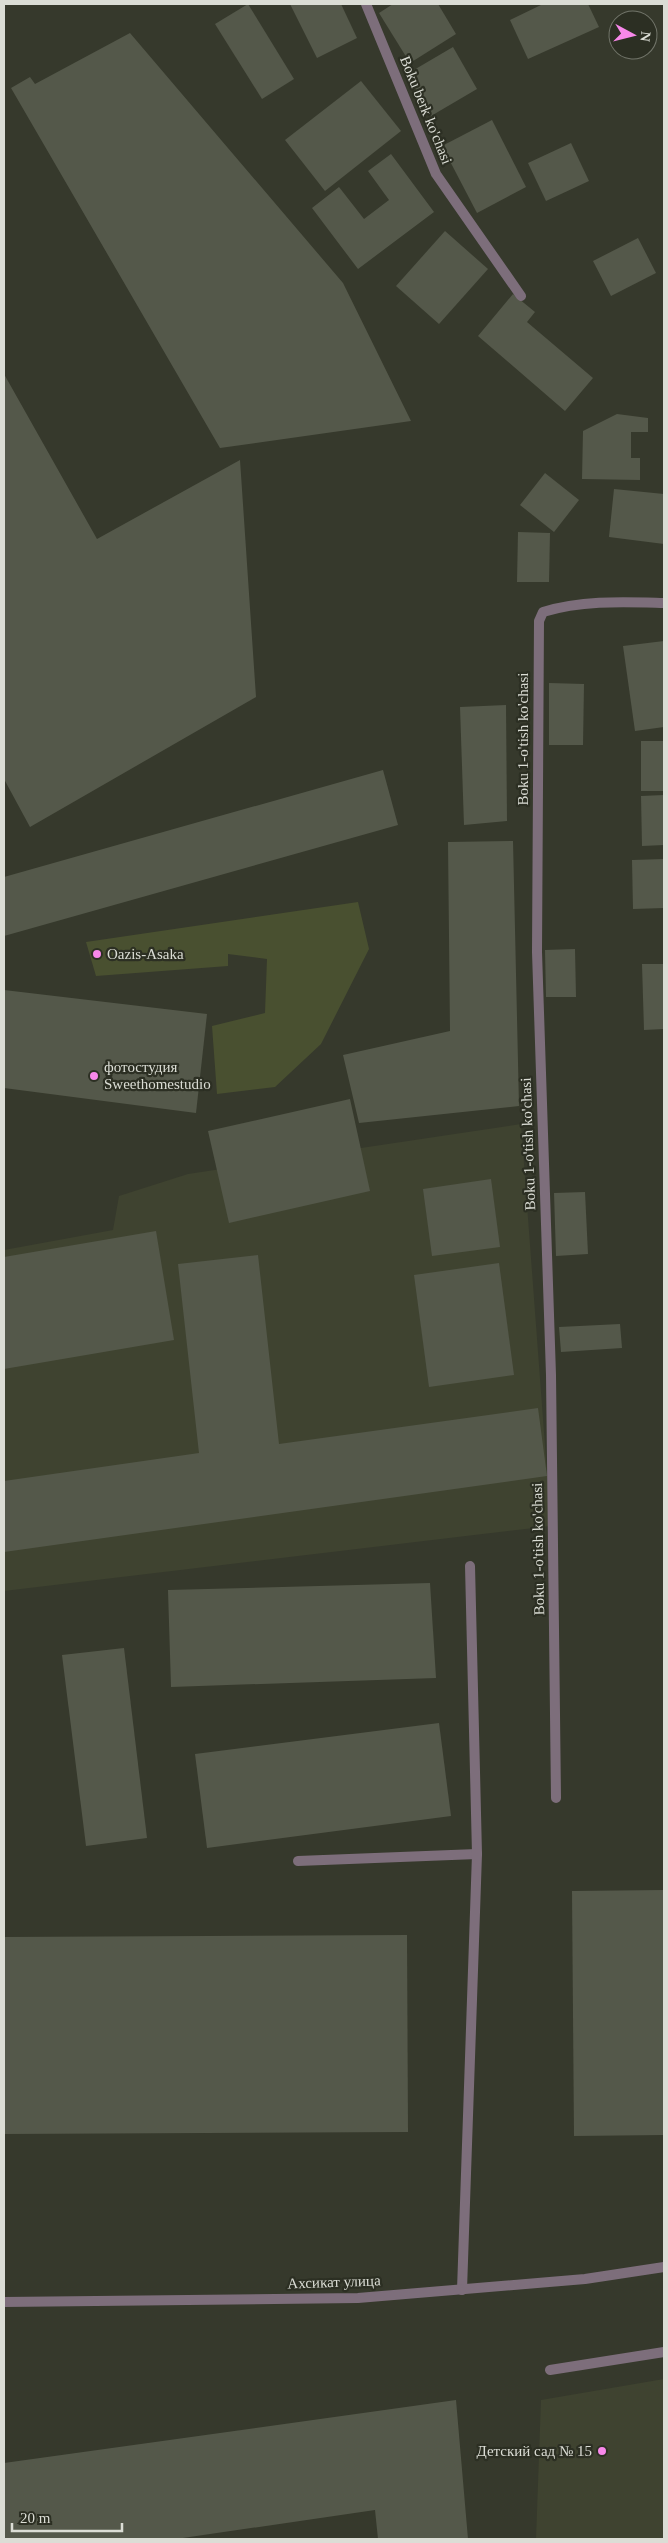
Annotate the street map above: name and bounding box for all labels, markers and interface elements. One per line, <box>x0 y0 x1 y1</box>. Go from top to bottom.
north arrow <box>608 10 658 60</box>
text: N <box>637 31 653 42</box>
street label: Boku berk ko'chasi <box>397 54 455 166</box>
street label: Boku 1-o'tish ko'chasi <box>515 673 531 805</box>
place label: Oazis-Asaka <box>107 946 184 962</box>
marker: Oazis-Asaka <box>91 948 103 960</box>
place label: фотостудия Sweethomestudio <box>104 1059 211 1092</box>
marker: фотостудия Sweethomestudio <box>88 1070 100 1082</box>
street label: Boku 1-o'tish ko'chasi <box>518 1077 538 1211</box>
street label: Boku 1-o'tish ko'chasi <box>529 1482 547 1616</box>
street label: Ахсикат улица <box>287 2272 381 2292</box>
place label: Детский сад № 15 <box>476 2443 592 2459</box>
marker: Детский сад № 15 <box>596 2445 608 2457</box>
scale bar <box>12 2500 122 2532</box>
text: 20 m <box>20 2510 51 2526</box>

